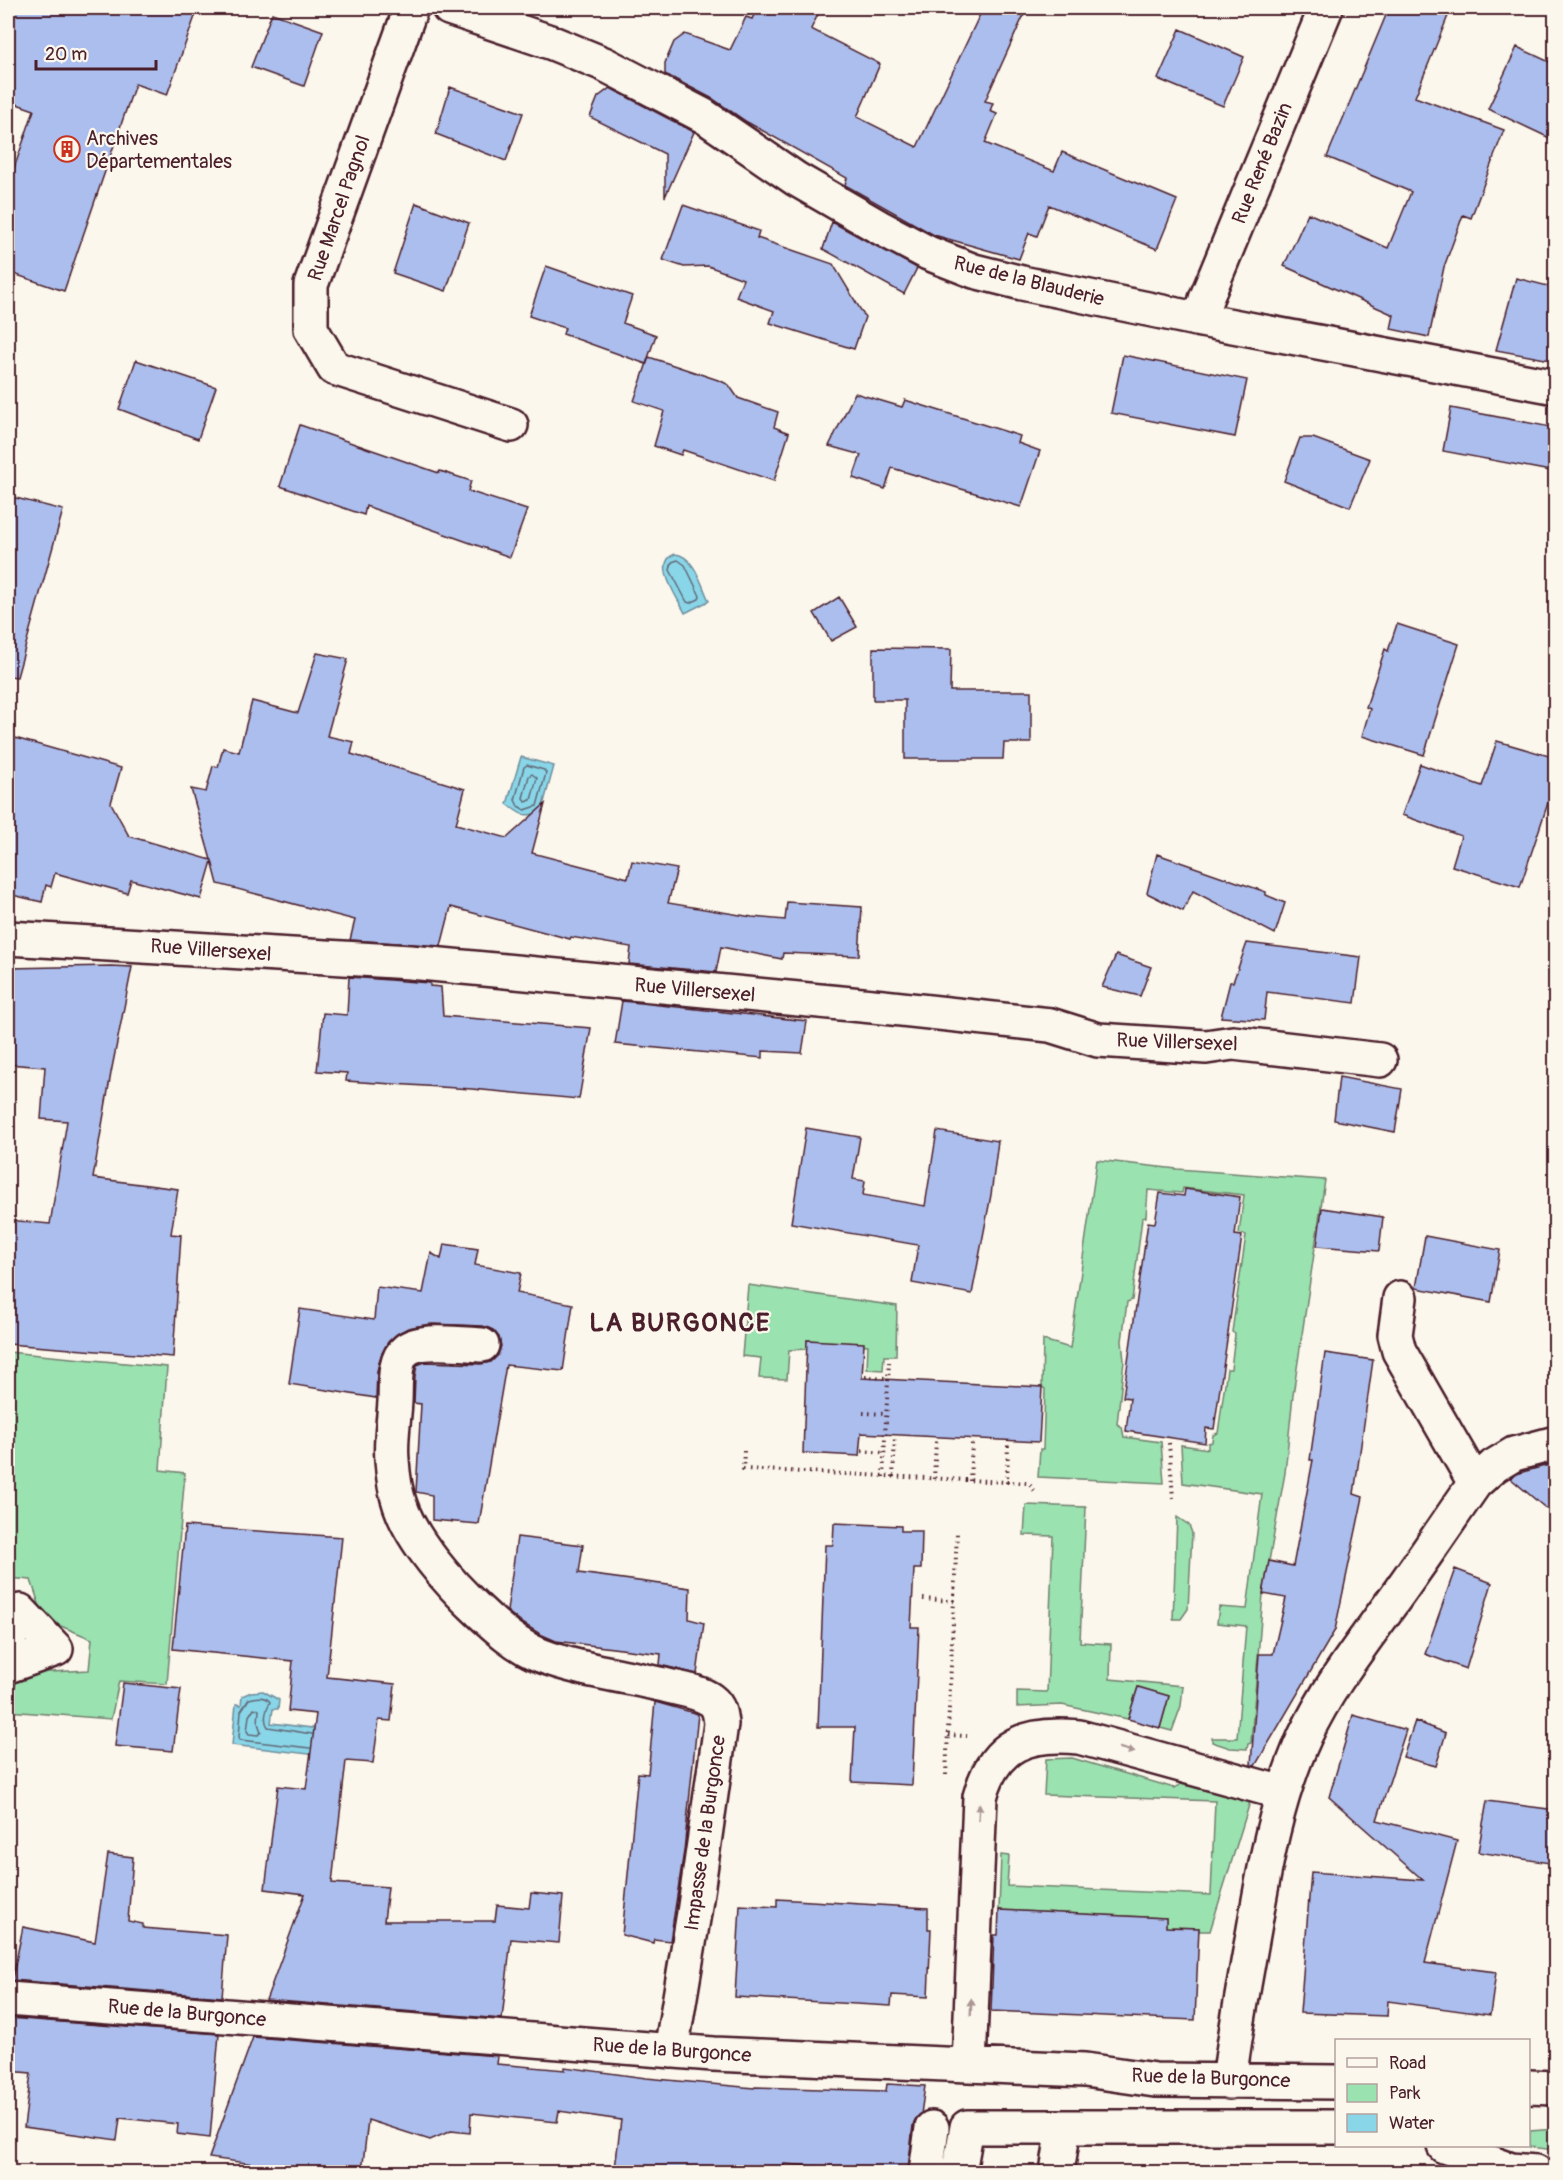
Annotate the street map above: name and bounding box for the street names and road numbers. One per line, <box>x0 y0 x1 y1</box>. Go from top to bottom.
street label: Rue René Bazin <box>1226 99 1298 227</box>
street label: Rue Marcel Pagnol <box>302 132 376 284</box>
street label: Rue de la Blauderie <box>951 250 1107 312</box>
street label: Rue Villersexel <box>150 933 272 967</box>
street label: Rue Villersexel <box>633 972 757 1008</box>
street label: Rue Villersexel <box>1116 1027 1238 1057</box>
street label: Impasse de la Burgonce <box>679 1733 731 1932</box>
street label: Rue de la Burgonce <box>107 1994 267 2032</box>
street label: Rue de la Burgonce <box>592 2032 752 2068</box>
street label: Rue de la Burgonce <box>1131 2063 1291 2093</box>

